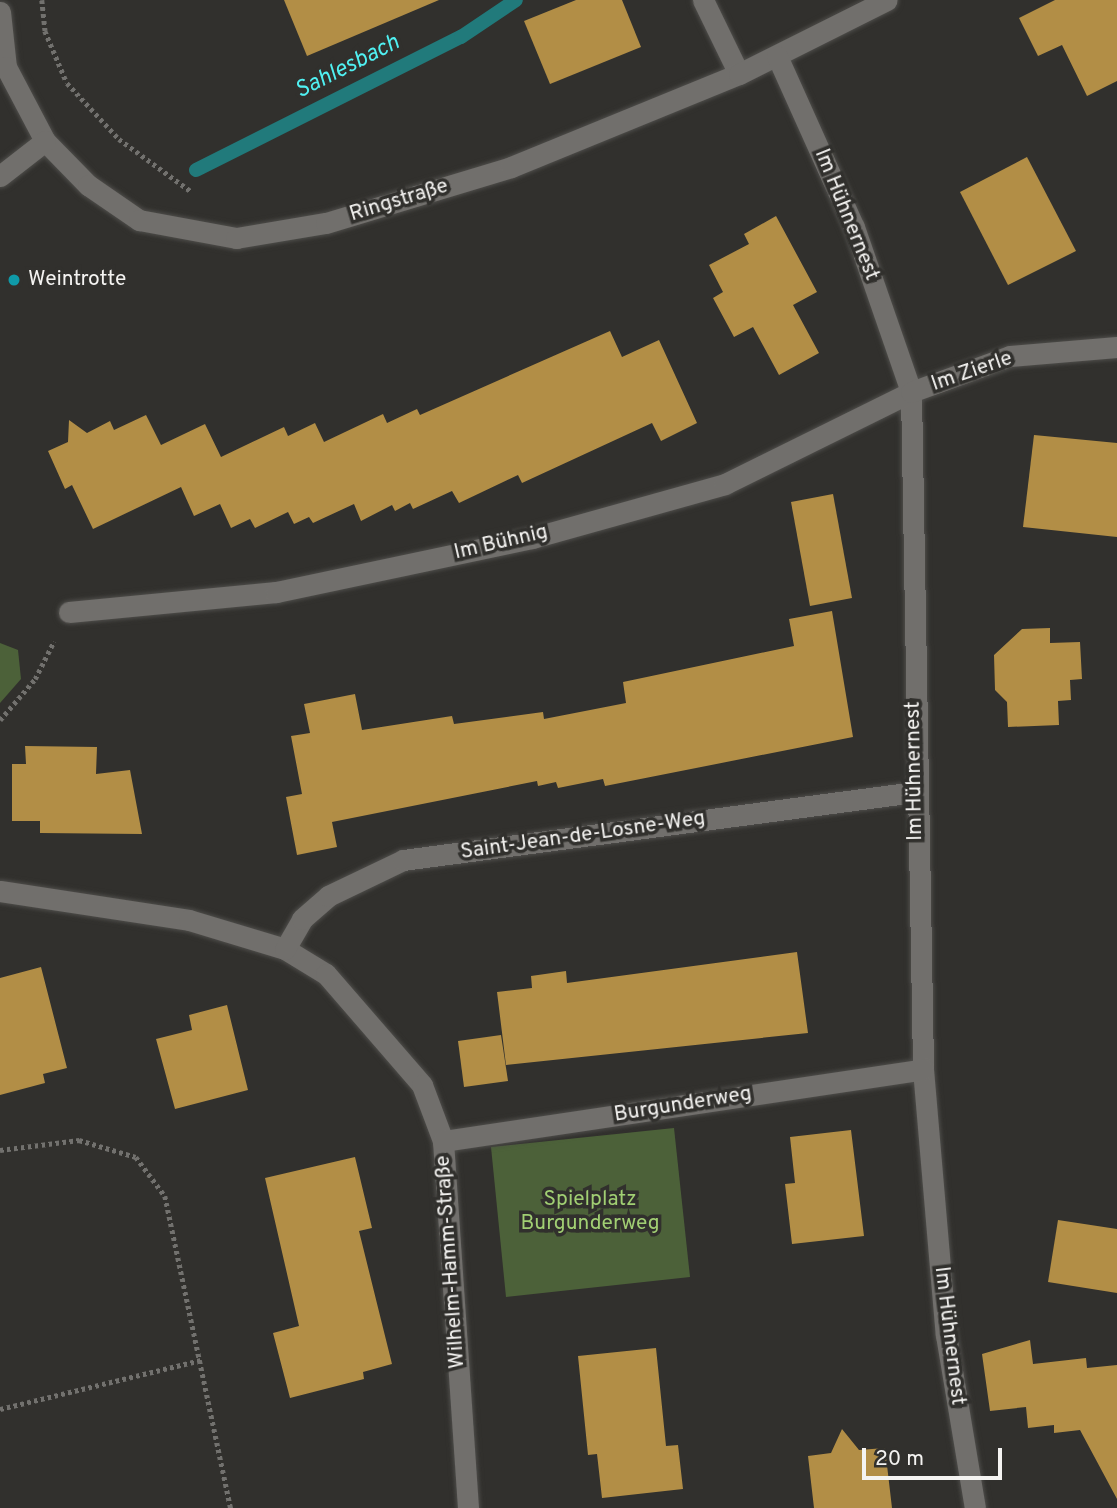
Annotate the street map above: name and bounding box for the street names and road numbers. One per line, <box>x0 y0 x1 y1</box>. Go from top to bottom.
street label: Im Hühnernest <box>808 145 884 285</box>
street label: Ringstraße <box>347 174 451 228</box>
street label: Im Zierle <box>928 346 1016 398</box>
street label: Im Bühnig <box>452 520 550 566</box>
street label: Im Hühnernest <box>901 701 929 841</box>
street label: Saint-Jean-de-Losne-Weg <box>459 806 707 866</box>
street label: Burgunderweg <box>612 1082 754 1128</box>
street label: Wilhelm-Hamm-Straße <box>431 1154 471 1370</box>
street label: Im Hühnernest <box>928 1265 970 1407</box>

